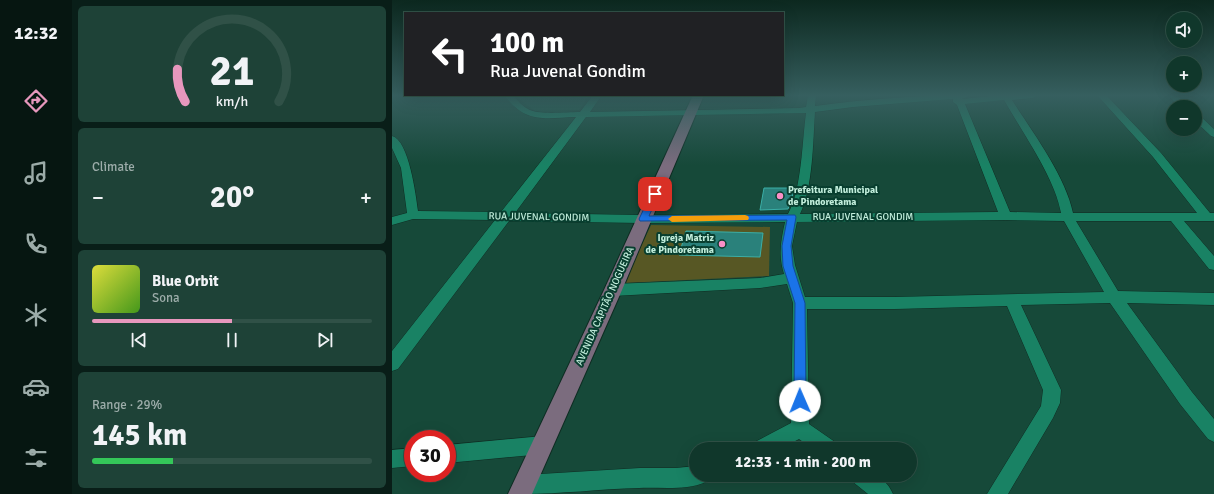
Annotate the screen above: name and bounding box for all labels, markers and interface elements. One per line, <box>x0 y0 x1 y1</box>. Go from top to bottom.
map controls <box>1166 12 1202 136</box>
button: sound <box>1166 12 1202 48</box>
text: 12:32 <box>14 22 58 44</box>
text: 100 m <box>490 26 564 60</box>
icon: left <box>424 28 476 80</box>
text: 21 <box>210 46 254 97</box>
button: + <box>1166 56 1202 92</box>
text: Rua Juvenal Gondim <box>490 60 646 82</box>
icon: directions <box>22 87 50 115</box>
text: km/h <box>216 93 248 110</box>
button: − <box>1166 100 1202 136</box>
icon: music <box>22 159 50 187</box>
text: Climate <box>92 159 135 175</box>
pin <box>638 177 672 211</box>
text: 20° <box>210 179 254 216</box>
icon: arrive <box>644 183 666 205</box>
text: − <box>92 184 104 211</box>
text: + <box>360 184 372 211</box>
place label: Prefeitura Municipal de Pindoretama <box>788 184 878 208</box>
marker: Prefeitura Municipal de Pindoretama <box>775 191 785 201</box>
street label: RUA JUVENAL GONDIM <box>489 210 589 224</box>
street label: RUA JUVENAL GONDIM <box>813 211 913 223</box>
icon: phone <box>22 230 50 258</box>
place label: Igreja Matriz de Pindoretama <box>646 232 714 256</box>
marker: Igreja Matriz de Pindoretama <box>717 239 727 249</box>
street label: AVENIDA CAPITÃO NOGUEIRA <box>573 245 637 367</box>
text: Blue Orbit <box>152 272 219 290</box>
text: Sona <box>152 290 180 306</box>
icon: climate <box>22 301 50 329</box>
icon: previous <box>128 329 150 351</box>
icon: pause <box>221 329 243 351</box>
icon: next <box>314 329 336 351</box>
icon: car <box>22 373 50 401</box>
position arrow <box>779 380 821 422</box>
text: Range · 29% <box>92 397 162 413</box>
text: 145 km <box>92 417 187 454</box>
speed limit sign: 30 <box>404 430 456 482</box>
icon: filters <box>22 444 50 472</box>
text: 12:33 · 1 min · 200 m <box>735 453 871 471</box>

